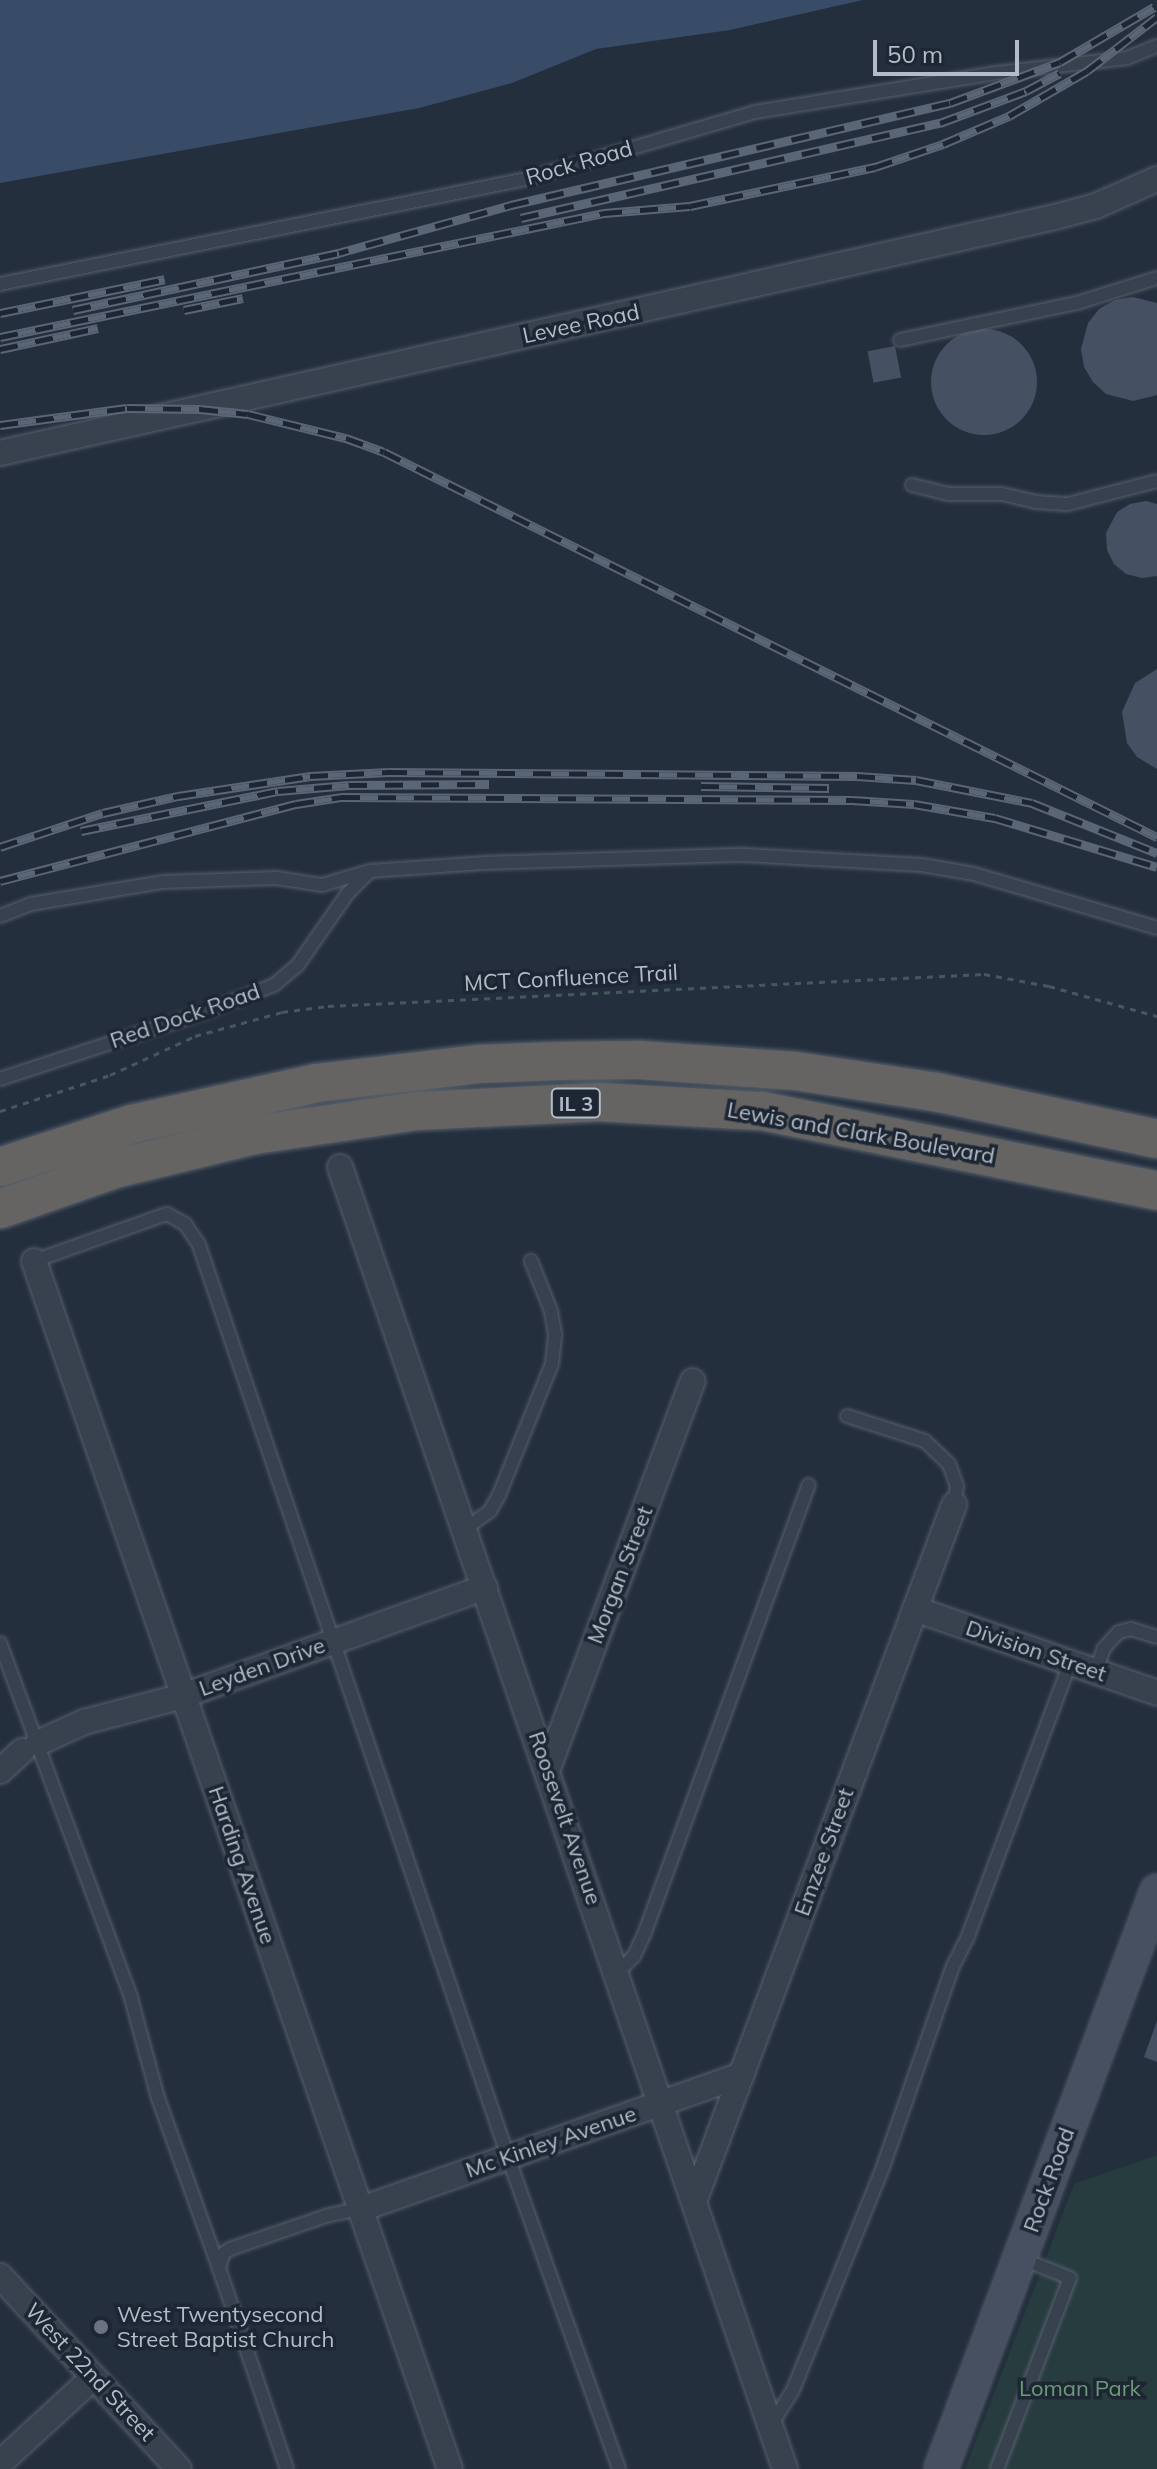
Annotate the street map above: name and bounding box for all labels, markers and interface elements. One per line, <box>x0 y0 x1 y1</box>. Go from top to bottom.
scale bar <box>877 24 1023 74</box>
text: 50 m <box>887 39 943 69</box>
street label: Rock Road <box>523 135 635 191</box>
street label: Levee Road <box>520 299 642 349</box>
street label: MCT Confluence Trail <box>463 959 679 997</box>
street label: Red Dock Road <box>107 978 263 1054</box>
road number: IL 3 <box>550 1087 602 1119</box>
street label: Lewis and Clark Boulevard <box>725 1096 997 1170</box>
street label: Morgan Street <box>582 1502 658 1648</box>
street label: Division Street <box>962 1615 1110 1687</box>
street label: Leyden Drive <box>195 1632 329 1702</box>
street label: Roosevelt Avenue <box>523 1728 607 1908</box>
street label: Harding Avenue <box>203 1783 281 1947</box>
street label: Emzee Street <box>789 1785 859 1919</box>
street label: Mc Kinley Avenue <box>462 2100 640 2184</box>
street label: Rock Road <box>1018 2124 1080 2236</box>
street label: West 22nd Street <box>19 2298 161 2446</box>
place label: West Twentysecond Street Baptist Church <box>117 2301 334 2352</box>
marker: West Twentysecond Street Baptist Church <box>92 2318 110 2336</box>
park label: Loman Park <box>1019 2376 1141 2402</box>

